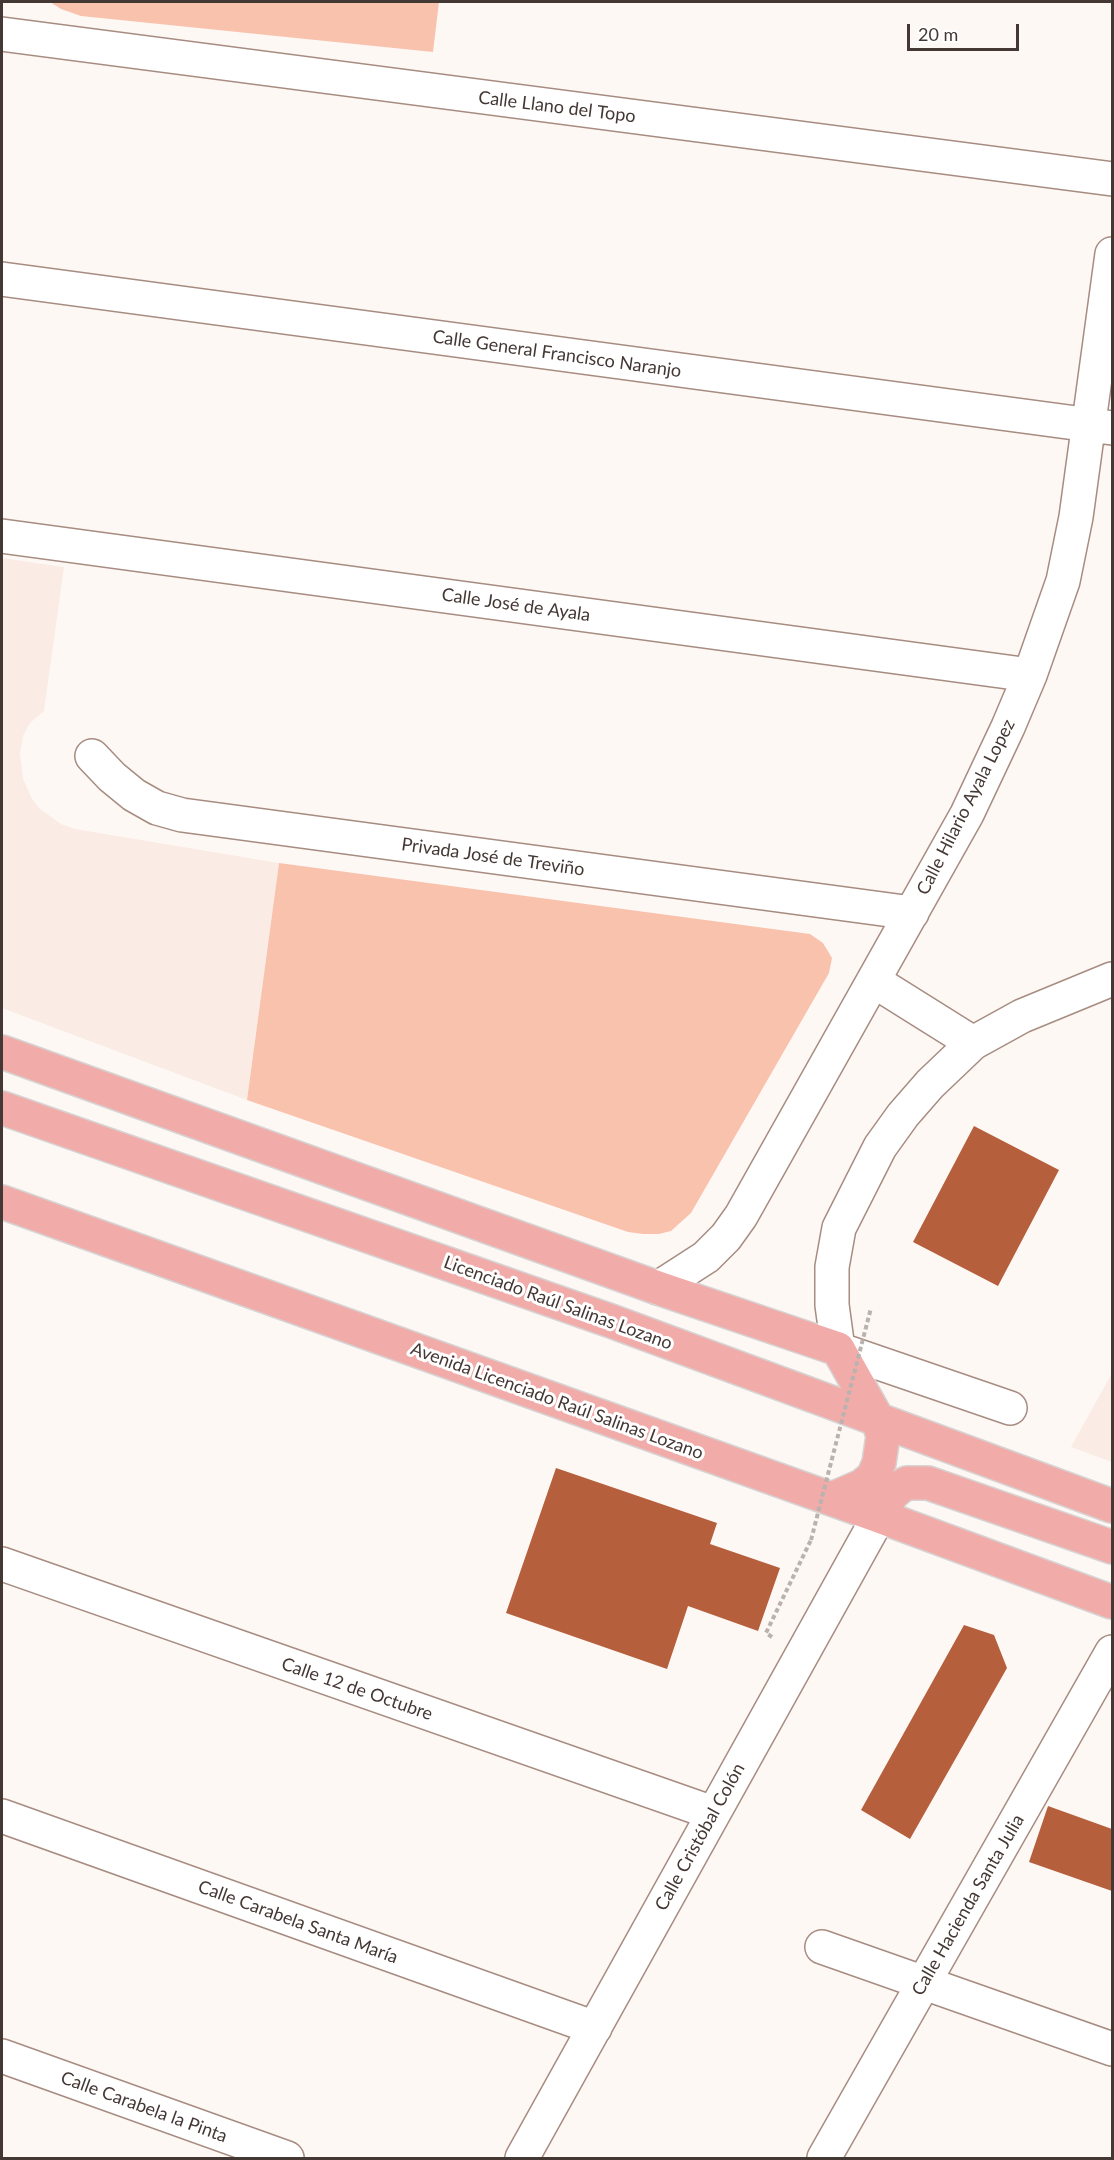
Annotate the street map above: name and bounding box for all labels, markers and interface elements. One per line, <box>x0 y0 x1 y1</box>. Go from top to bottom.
scale bar <box>910 12 1022 50</box>
text: 20 m <box>918 23 958 45</box>
street label: Calle Llano del Topo <box>477 87 637 127</box>
street label: Calle General Francisco Naranjo <box>431 326 683 382</box>
street label: Calle José de Ayala <box>440 584 592 626</box>
street label: Calle Hilario Ayala Lopez <box>912 716 1020 898</box>
street label: Privada José de Treviño <box>400 833 586 881</box>
street label: Licenciado Raúl Salinas Lozano <box>441 1252 675 1354</box>
street label: Avenida Licenciado Raúl Salinas Lozano <box>408 1338 706 1464</box>
street label: Calle 12 de Octubre <box>279 1653 435 1725</box>
street label: Calle Cristóbal Colón <box>650 1759 750 1915</box>
street label: Calle Hacienda Santa Julia <box>907 1811 1029 1999</box>
street label: Calle Carabela Santa María <box>195 1876 401 1968</box>
street label: Calle Carabela la Pinta <box>58 2067 230 2147</box>

